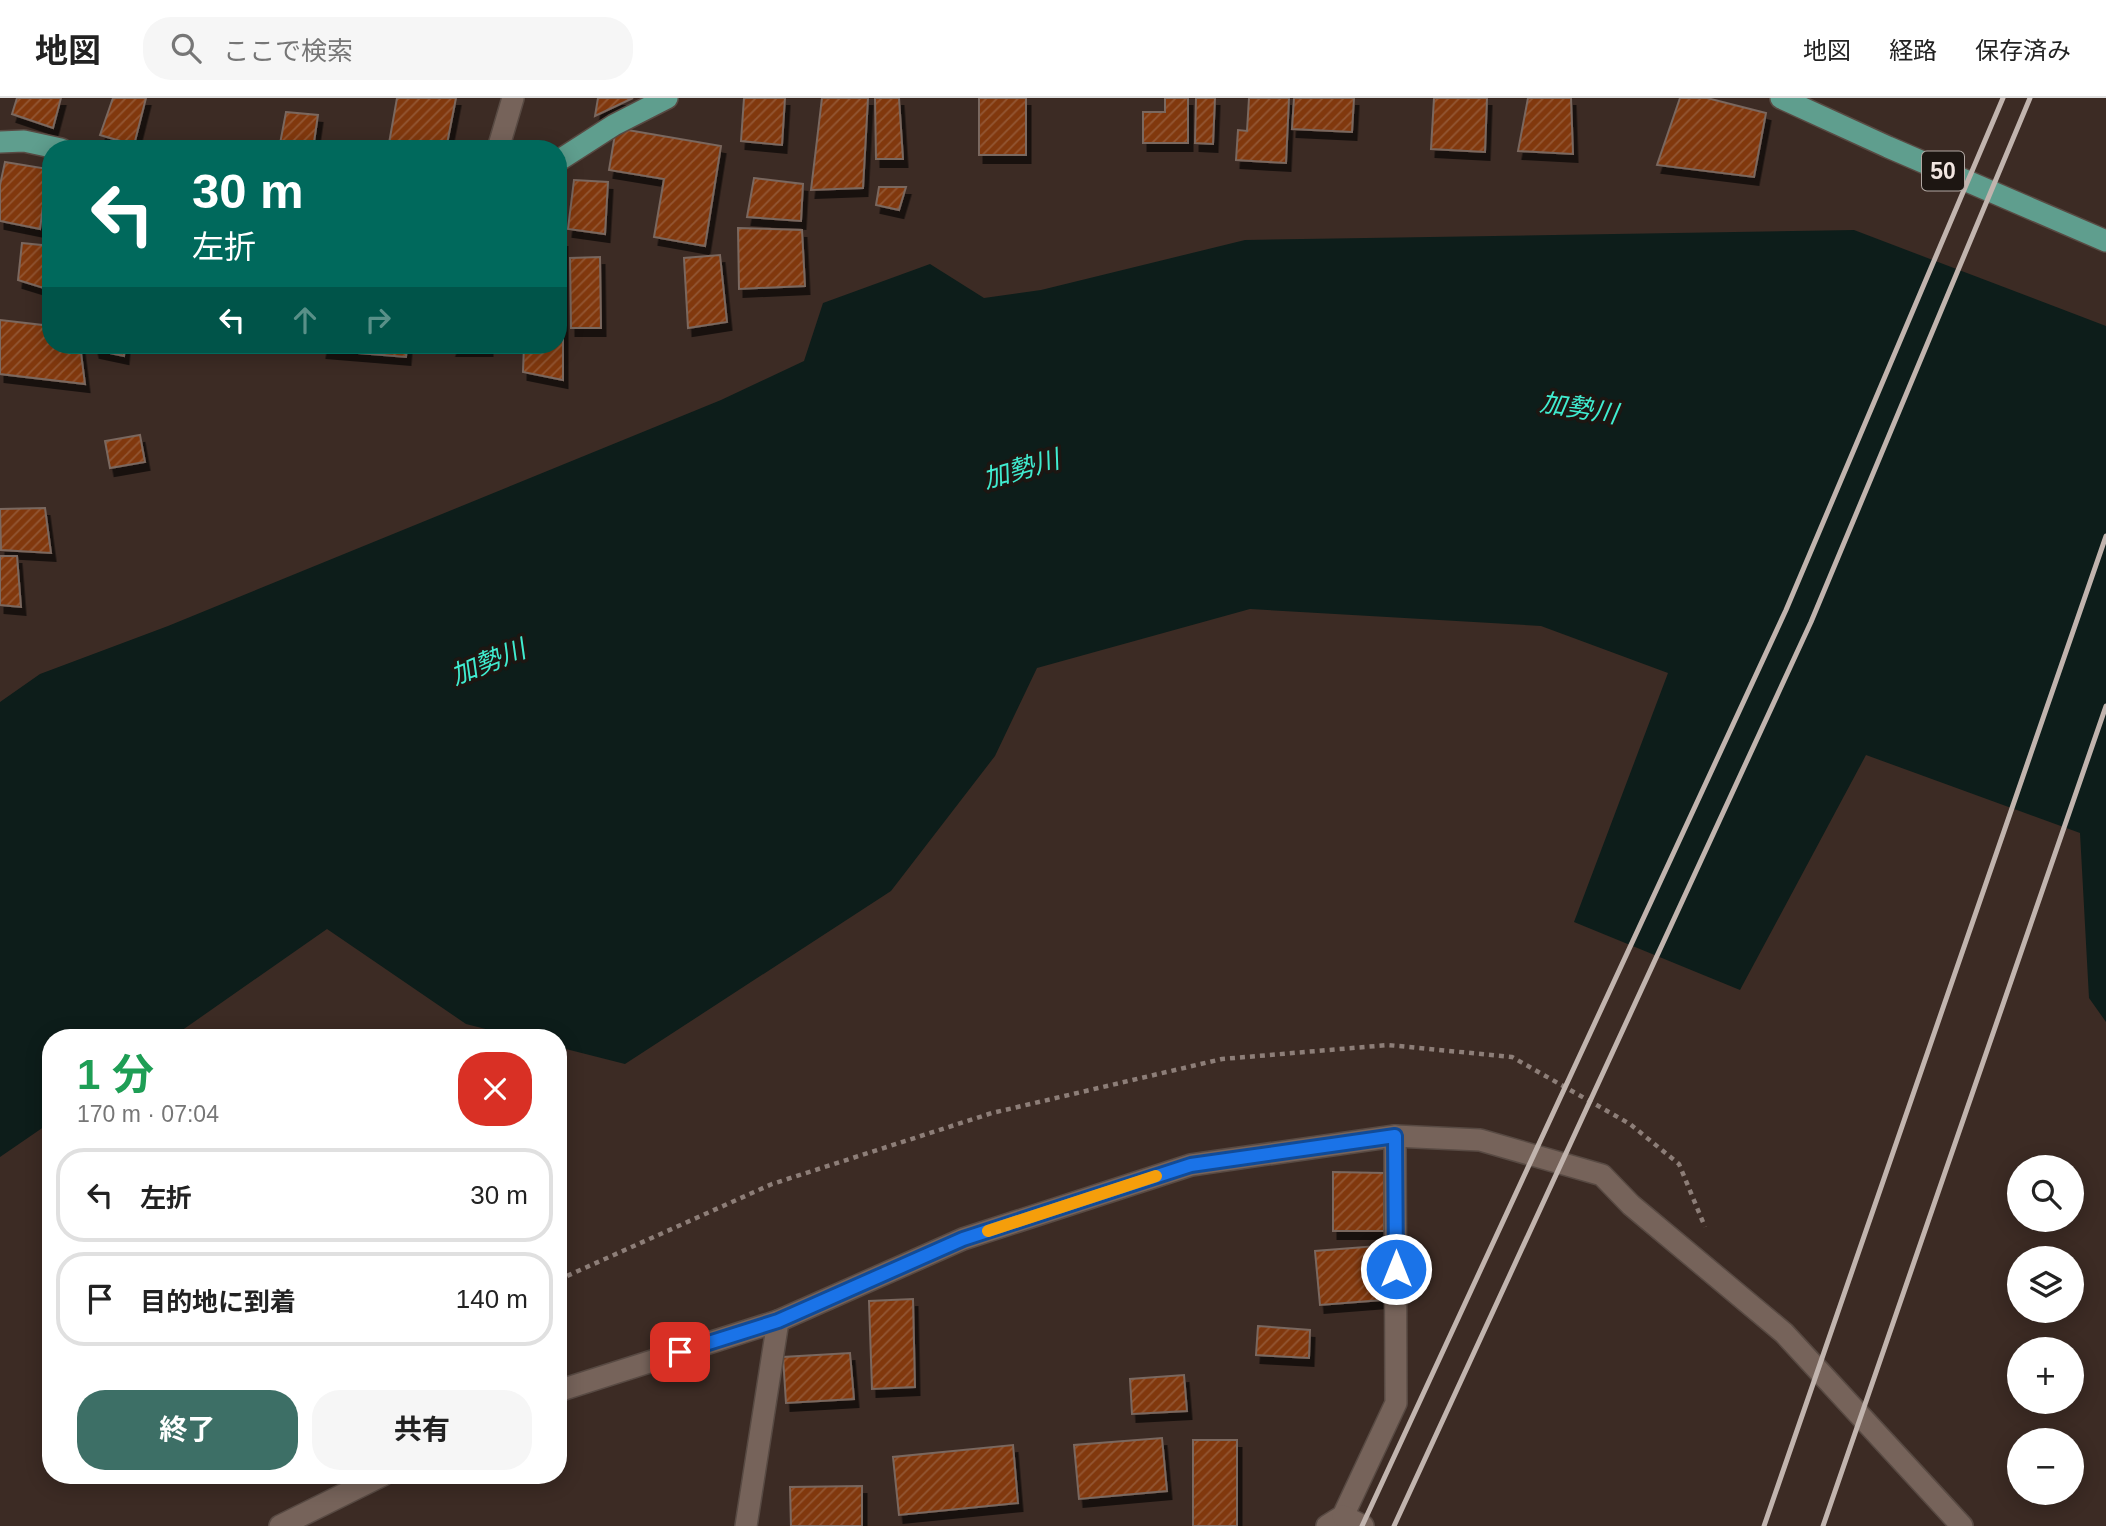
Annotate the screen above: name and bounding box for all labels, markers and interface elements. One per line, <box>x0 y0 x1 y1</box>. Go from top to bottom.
search box <box>143 17 633 80</box>
icon: search <box>167 29 205 67</box>
text: 地図 <box>35 32 101 69</box>
text: ここで検索 <box>223 36 353 66</box>
text: 地図 <box>1803 37 1851 64</box>
text: 経路 <box>1889 37 1937 64</box>
text: 保存済み <box>1975 37 2071 64</box>
road number: 50 <box>1922 152 1964 190</box>
text: 30 m <box>192 164 304 218</box>
icon: left <box>77 168 168 259</box>
text: 左折 <box>192 229 256 265</box>
icon: left <box>213 301 251 339</box>
icon: ahead <box>286 301 324 339</box>
icon: right <box>359 301 397 339</box>
water label: 加勢川 <box>1538 387 1623 429</box>
water label: 加勢川 <box>979 443 1066 494</box>
water label: 加勢川 <box>446 632 533 691</box>
text: 1 分 <box>77 1051 154 1098</box>
button: close <box>458 1052 532 1126</box>
text: 170 m · 07:04 <box>77 1101 219 1127</box>
map controls <box>2007 1155 2084 1505</box>
button: search <box>2007 1155 2084 1232</box>
icon: left <box>81 1176 119 1214</box>
text: 30 m <box>470 1180 528 1210</box>
text: 左折 <box>140 1183 192 1213</box>
position arrow <box>1359 1232 1433 1306</box>
button: layers <box>2007 1246 2084 1323</box>
icon: arrive <box>81 1280 119 1318</box>
text: 140 m <box>456 1284 528 1314</box>
text: 目的地に到着 <box>140 1287 296 1317</box>
pin <box>650 1322 710 1382</box>
icon: arrive <box>661 1333 699 1371</box>
button: + <box>2007 1337 2084 1414</box>
button: 終了 <box>77 1390 298 1470</box>
button: 共有 <box>312 1390 532 1470</box>
button: − <box>2007 1428 2084 1505</box>

